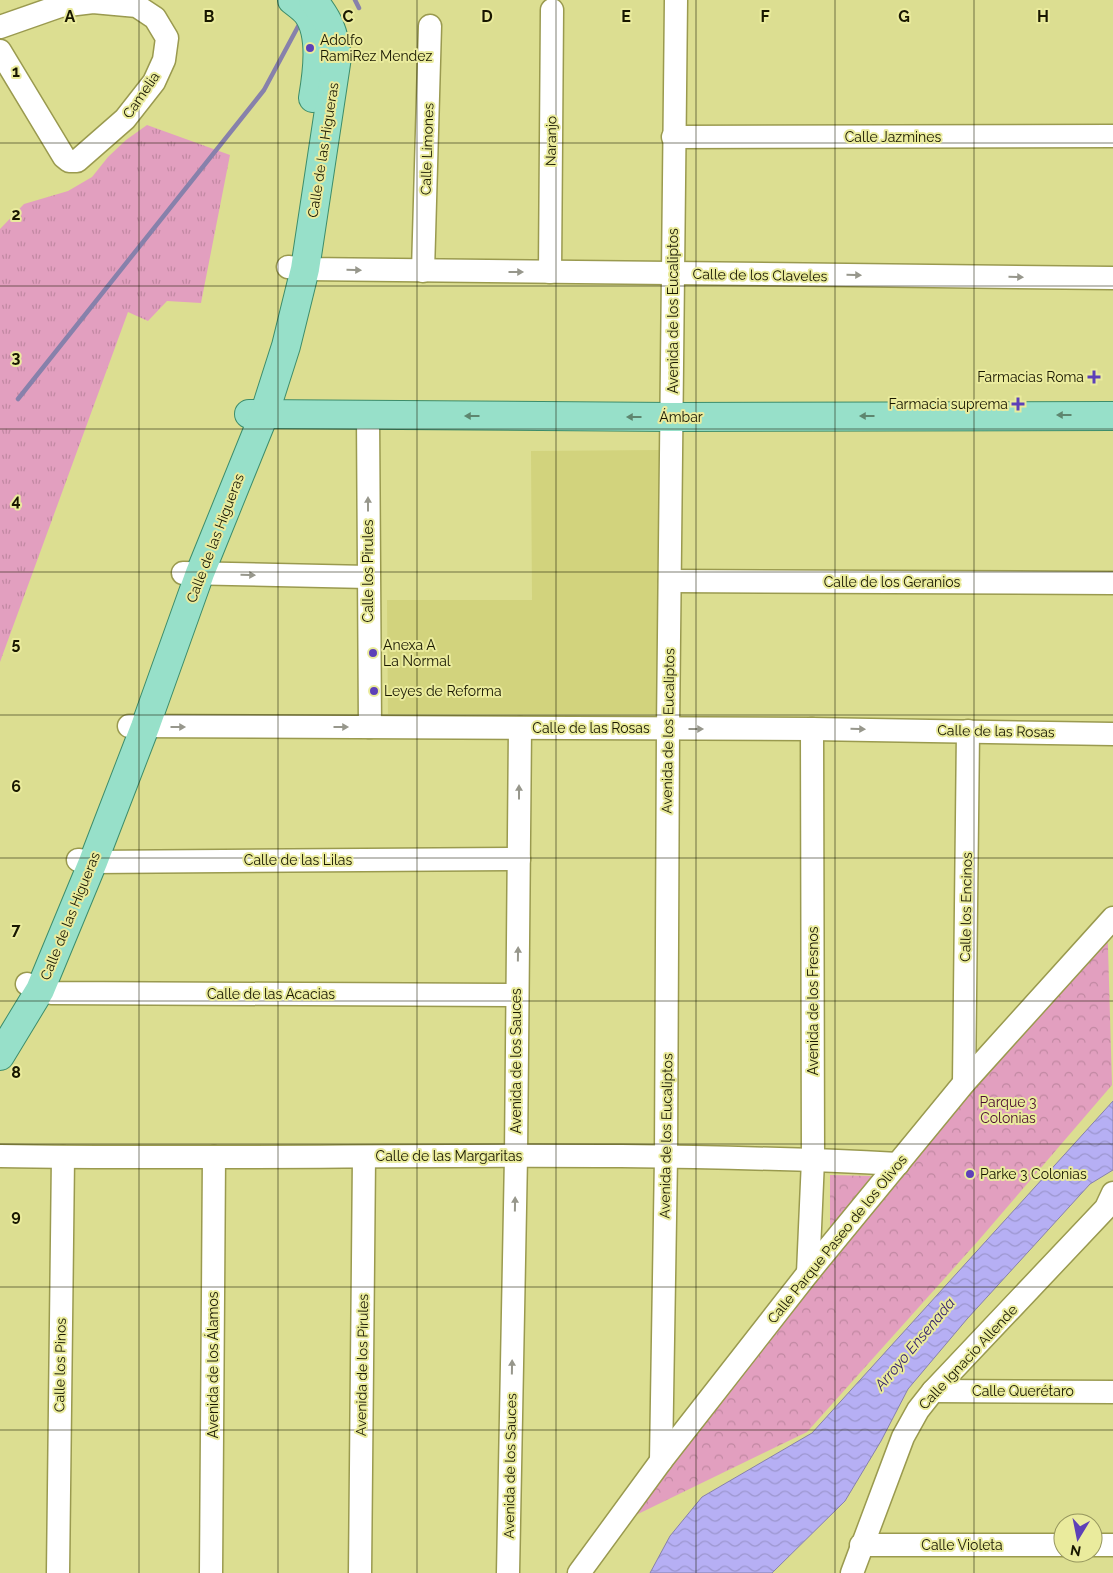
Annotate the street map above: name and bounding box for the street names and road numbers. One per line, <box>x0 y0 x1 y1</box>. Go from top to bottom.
street label: Camelia <box>119 69 163 121</box>
street label: Calle de las Higueras <box>304 81 342 219</box>
street label: Calle Limones <box>417 102 437 195</box>
street label: Naranjo <box>543 116 559 166</box>
street label: Calle Jazmines <box>845 129 941 145</box>
street label: Avenida de los Eucaliptos <box>665 228 681 394</box>
street label: Calle de los Claveles <box>693 266 828 284</box>
street label: Ámbar <box>659 408 703 425</box>
street label: Calle de las Higueras <box>183 471 247 605</box>
street label: Calle los Pirules <box>360 519 376 622</box>
street label: Calle de los Geranios <box>824 574 961 590</box>
street label: Avenida de los Eucaliptos <box>659 648 677 814</box>
street label: Calle de las Rosas <box>532 720 650 736</box>
street label: Calle de las Rosas <box>937 722 1055 740</box>
street label: Calle de las Higueras <box>37 849 103 982</box>
street label: Calle de las Lilas <box>244 852 352 868</box>
street label: Calle los Encinos <box>957 852 975 962</box>
street label: Avenida de los Fresnos <box>805 926 821 1076</box>
street label: Calle de las Acacias <box>207 986 335 1002</box>
street label: Avenida de los Sauces <box>508 988 524 1134</box>
street label: Avenida de los Eucaliptos <box>657 1053 675 1219</box>
street label: Calle de las Margaritas <box>376 1148 523 1164</box>
street label: Calle Parque Paseo de los Olivos <box>764 1151 910 1326</box>
street label: Avenida de los Álamos <box>204 1291 221 1438</box>
street label: Avenida de los Pirules <box>353 1293 371 1436</box>
street label: Calle Ignacio Allende <box>915 1301 1021 1413</box>
street label: Calle los Pinos <box>51 1318 69 1412</box>
street label: Calle Querétaro <box>972 1383 1074 1399</box>
street label: Avenida de los Sauces <box>501 1393 519 1539</box>
street label: Calle Violeta <box>921 1537 1003 1553</box>

